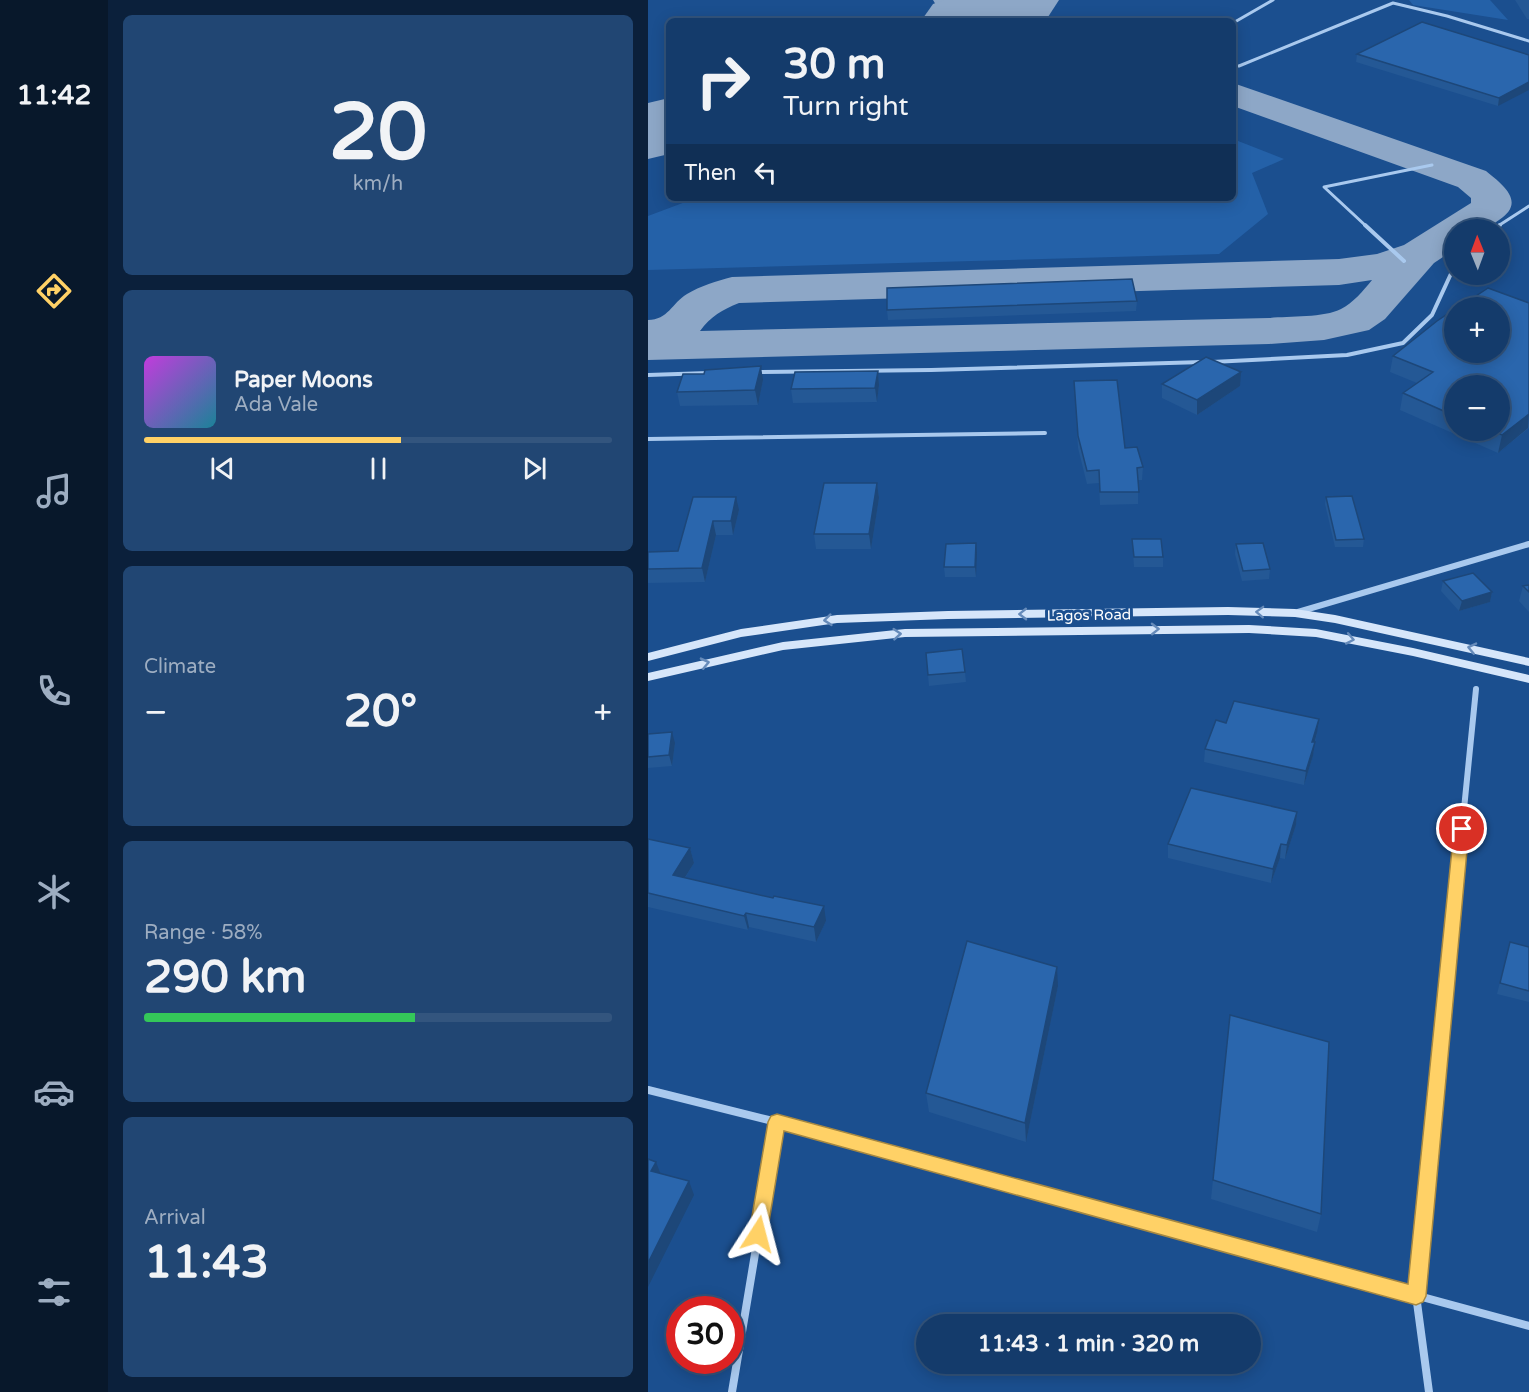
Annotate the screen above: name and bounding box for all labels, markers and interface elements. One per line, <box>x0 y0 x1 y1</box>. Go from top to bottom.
text: 30 m <box>783 39 885 90</box>
icon: right <box>684 42 762 120</box>
text: 11:42 <box>17 79 91 112</box>
text: 20 <box>329 86 427 180</box>
text: Turn right <box>783 90 909 123</box>
icon: left <box>749 156 782 189</box>
text: Then <box>684 160 737 186</box>
text: km/h <box>353 172 403 196</box>
north arrow <box>1444 219 1510 285</box>
map controls <box>1444 219 1510 441</box>
icon: directions <box>33 270 75 312</box>
button: + <box>1444 297 1510 363</box>
text: Paper Moons <box>234 367 373 393</box>
button: − <box>1444 375 1510 441</box>
text: Ada Vale <box>234 393 318 417</box>
icon: previous <box>206 452 239 485</box>
icon: pause <box>362 452 395 485</box>
icon: next <box>518 452 551 485</box>
icon: music <box>33 470 75 512</box>
street label: Lagos Road <box>1047 605 1131 625</box>
one-way arrow <box>1255 606 1264 619</box>
one-way arrow <box>1018 608 1027 620</box>
one-way arrow <box>823 613 832 626</box>
one-way arrow <box>1151 623 1160 636</box>
one-way arrow <box>893 628 902 641</box>
one-way arrow <box>1344 632 1354 645</box>
one-way arrow <box>1467 643 1477 656</box>
text: Climate <box>144 655 216 679</box>
one-way arrow <box>700 658 710 671</box>
icon: phone <box>33 670 75 712</box>
text: 20° <box>344 685 417 739</box>
text: − <box>144 693 168 732</box>
text: + <box>593 693 612 732</box>
pin <box>1436 803 1487 854</box>
icon: arrive <box>1445 812 1478 845</box>
icon: climate <box>33 871 75 913</box>
text: Range · 58% <box>144 921 263 945</box>
text: 290 km <box>144 951 306 1005</box>
icon: car <box>33 1071 75 1113</box>
position arrow <box>726 1202 790 1266</box>
text: Arrival <box>144 1206 206 1230</box>
text: 11:43 <box>144 1236 269 1290</box>
icon: filters <box>33 1271 75 1313</box>
speed limit sign: 30 <box>666 1296 744 1374</box>
text: 11:43 · 1 min · 320 m <box>978 1331 1199 1357</box>

